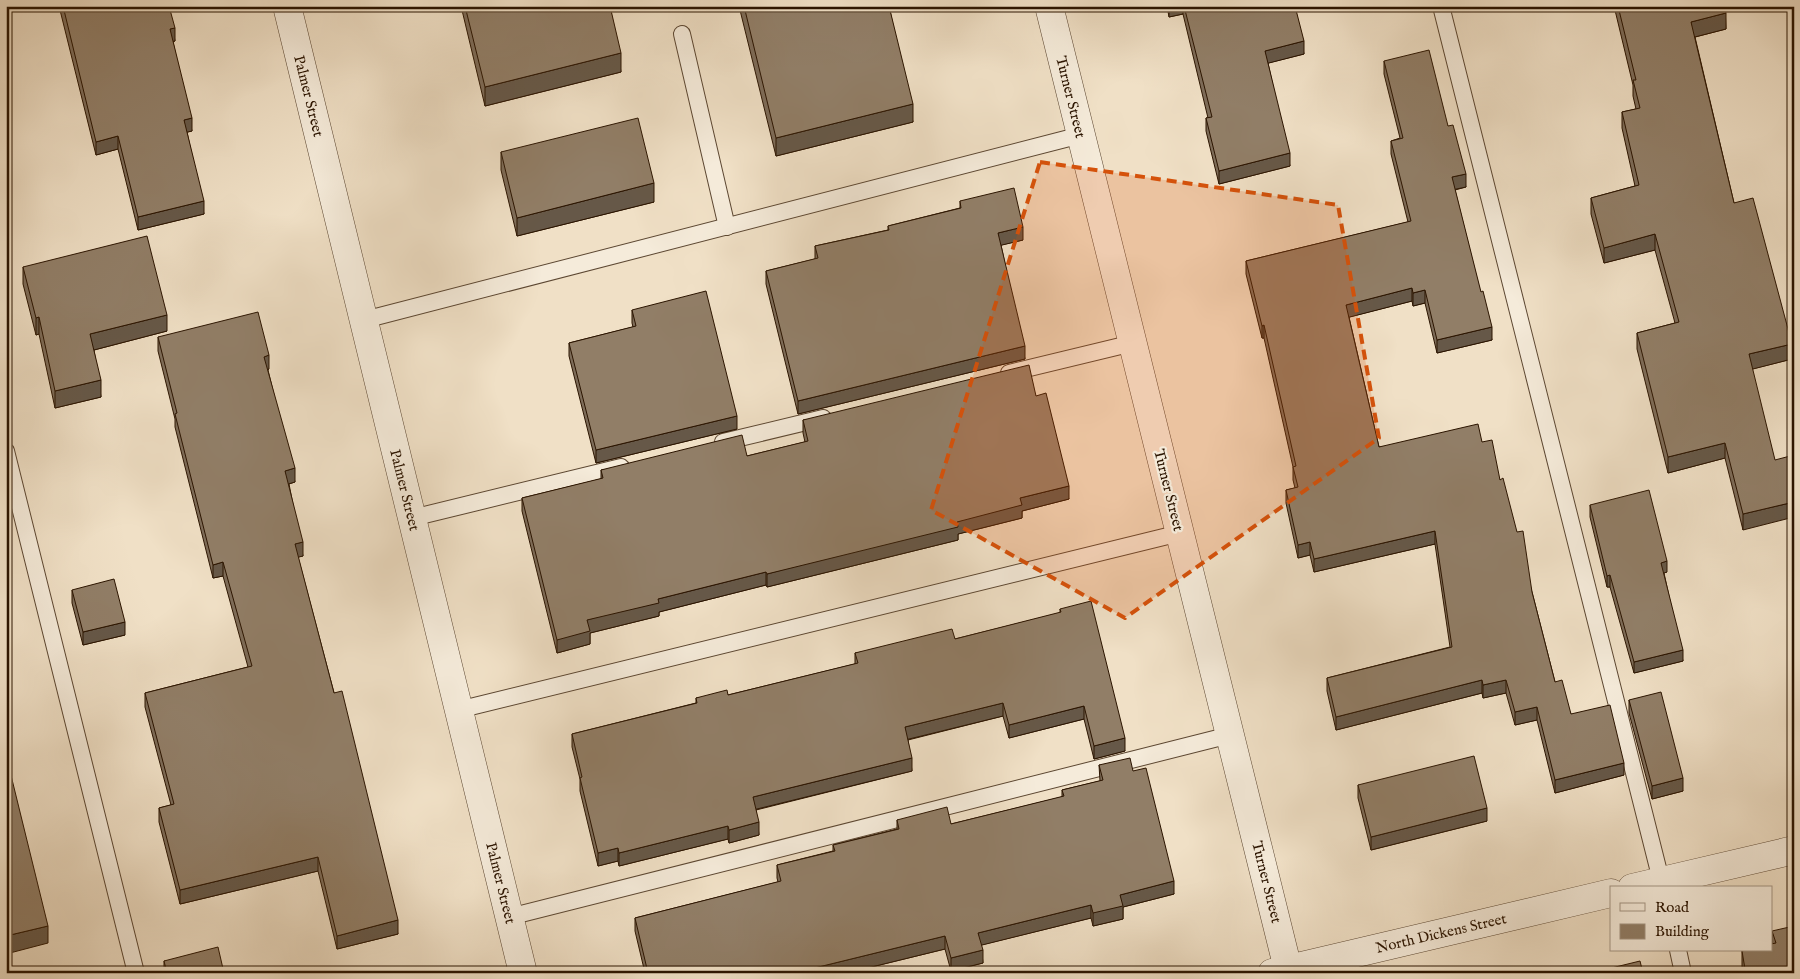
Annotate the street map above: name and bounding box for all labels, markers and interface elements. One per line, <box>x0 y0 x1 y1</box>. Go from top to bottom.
street label: Palmer Street <box>289 53 328 139</box>
street label: Turner Street <box>1051 54 1090 140</box>
street label: Palmer Street <box>385 447 424 533</box>
street label: Turner Street <box>1149 447 1188 533</box>
street label: Turner Street <box>1247 839 1286 925</box>
street label: Palmer Street <box>481 840 520 926</box>
legend <box>1610 886 1772 952</box>
text: Road <box>1655 898 1690 917</box>
street label: North Dickens Street <box>1374 909 1508 958</box>
text: Building <box>1655 922 1710 941</box>

